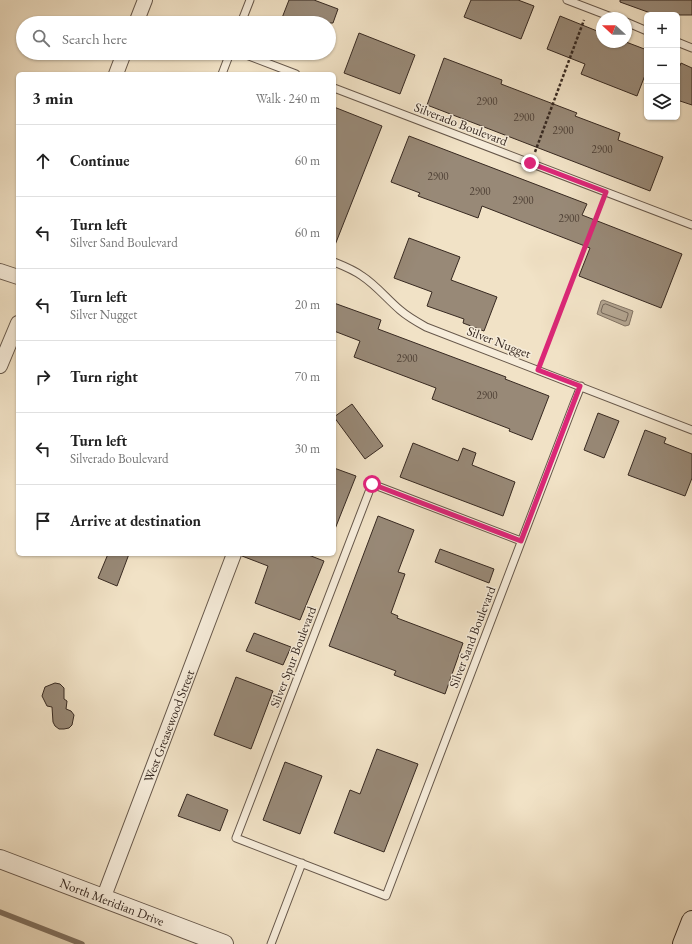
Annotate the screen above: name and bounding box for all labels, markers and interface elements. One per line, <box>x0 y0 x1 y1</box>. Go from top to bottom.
north arrow <box>596 12 632 48</box>
map controls <box>644 12 680 120</box>
button: + <box>644 12 680 48</box>
search box <box>16 16 336 60</box>
icon: search <box>30 27 52 49</box>
text: Search here <box>62 29 127 48</box>
button: − <box>644 48 680 84</box>
button: layers <box>644 84 680 120</box>
text: 3 min <box>32 87 73 109</box>
text: Walk · 240 m <box>256 90 320 107</box>
house number: 2900 <box>476 94 498 108</box>
street label: Silverado Boulevard <box>412 98 510 150</box>
house number: 2900 <box>513 110 535 124</box>
house number: 2900 <box>552 123 574 137</box>
house number: 2900 <box>591 142 613 156</box>
icon: ahead <box>32 150 54 172</box>
text: Continue <box>70 151 130 170</box>
text: 60 m <box>295 152 320 169</box>
route end <box>521 154 539 172</box>
house number: 2900 <box>427 169 449 183</box>
house number: 2900 <box>469 184 491 198</box>
house number: 2900 <box>512 193 534 207</box>
house number: 2900 <box>558 211 580 225</box>
text: Turn left <box>70 215 127 234</box>
icon: left <box>32 222 54 244</box>
text: 60 m <box>295 224 320 241</box>
text: Silver Sand Boulevard <box>70 234 178 251</box>
text: Turn left <box>70 287 127 306</box>
icon: left <box>32 294 54 316</box>
text: 20 m <box>295 296 320 313</box>
text: Silver Nugget <box>70 306 137 323</box>
street label: Silver Nugget <box>465 322 533 362</box>
house number: 2900 <box>396 351 418 365</box>
icon: right <box>32 366 54 388</box>
text: Turn right <box>70 367 138 386</box>
text: 70 m <box>295 368 320 385</box>
house number: 2900 <box>476 388 498 402</box>
text: Turn left <box>70 431 127 450</box>
icon: left <box>32 438 54 460</box>
text: 30 m <box>295 440 320 457</box>
text: Silverado Boulevard <box>70 450 169 467</box>
route start <box>363 475 381 493</box>
icon: arrive <box>32 510 54 532</box>
text: Arrive at destination <box>70 511 201 530</box>
street label: Silver Sand Boulevard <box>445 583 499 690</box>
street label: Silver Spur Boulevard <box>266 604 320 710</box>
street label: West Greasewood Street <box>140 667 198 785</box>
street label: North Meridian Drive <box>57 874 167 930</box>

